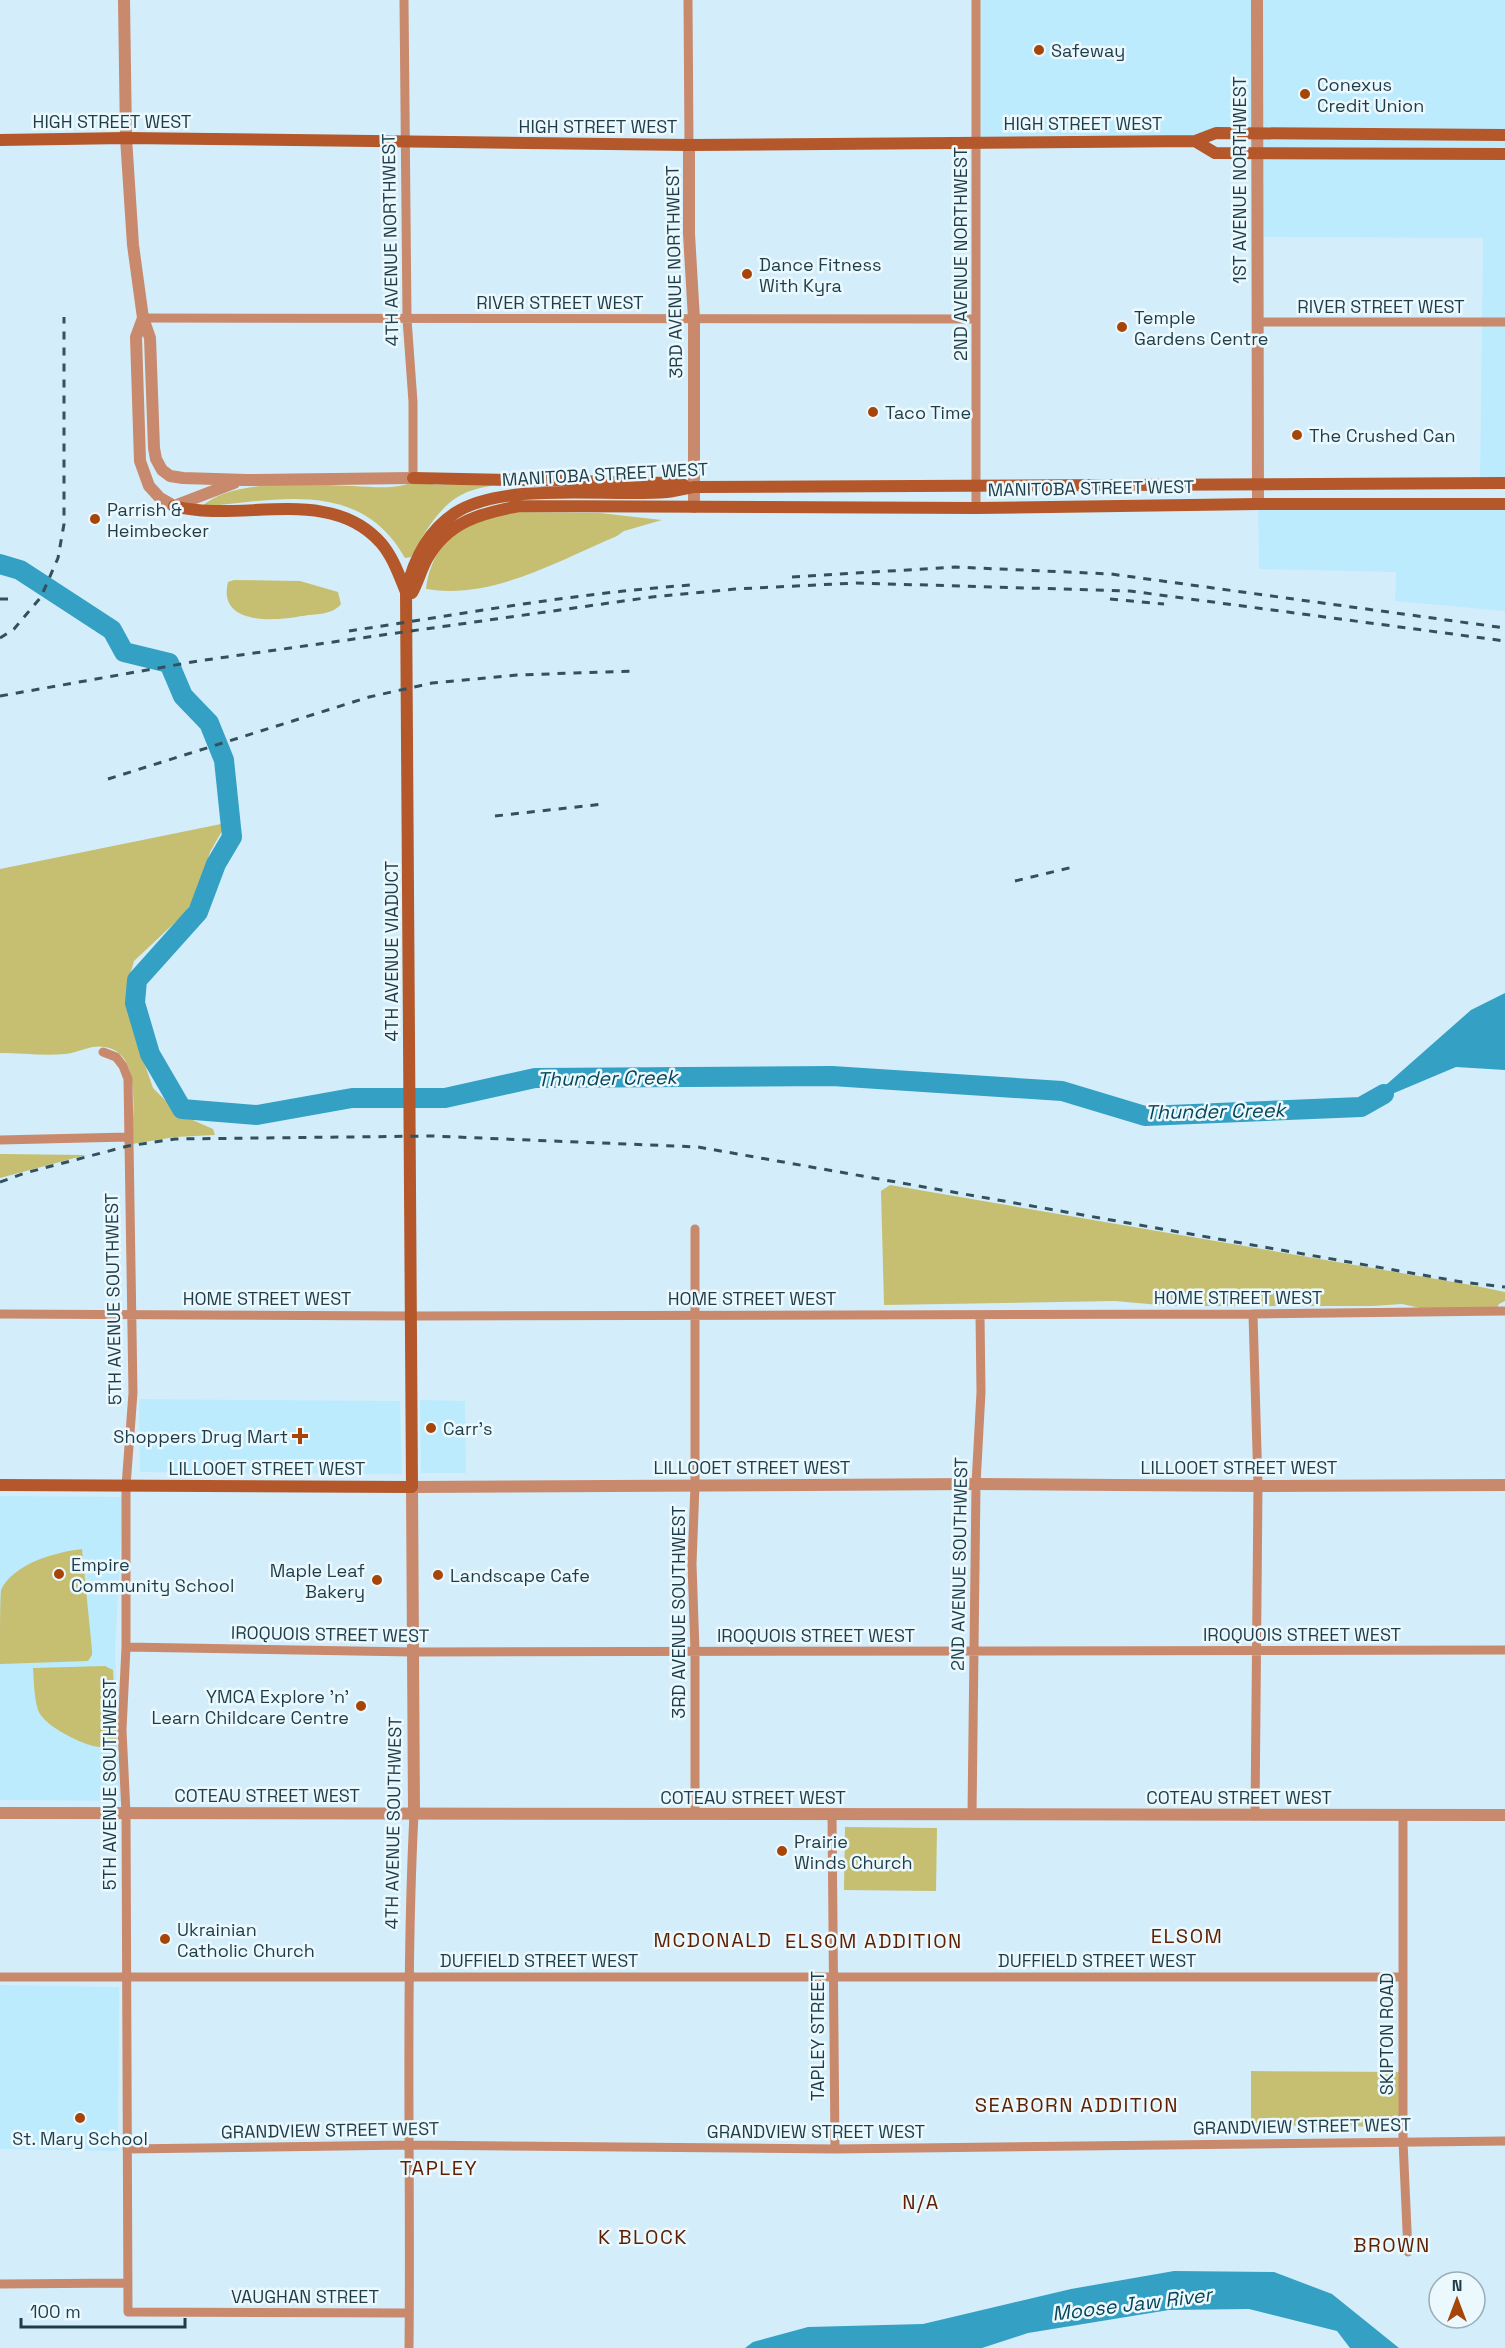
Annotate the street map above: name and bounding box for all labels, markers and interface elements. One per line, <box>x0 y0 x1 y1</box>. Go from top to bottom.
place label: Safeway <box>1051 39 1125 62</box>
marker: Safeway <box>1032 43 1046 57</box>
place label: Conexus Credit Union <box>1317 73 1424 117</box>
street label: 1ST AVENUE NORTHWEST <box>1228 76 1251 284</box>
marker: Conexus Credit Union <box>1298 87 1312 101</box>
street label: HIGH STREET WEST <box>33 110 192 133</box>
street label: HIGH STREET WEST <box>1004 112 1163 135</box>
street label: HIGH STREET WEST <box>519 115 678 138</box>
street label: 4TH AVENUE NORTHWEST <box>377 133 403 347</box>
street label: 2ND AVENUE NORTHWEST <box>949 147 972 361</box>
street label: 3RD AVENUE NORTHWEST <box>661 165 687 379</box>
place label: Dance Fitness With Kyra <box>759 253 881 297</box>
marker: Dance Fitness With Kyra <box>740 267 754 281</box>
street label: RIVER STREET WEST <box>476 291 644 314</box>
street label: RIVER STREET WEST <box>1297 295 1465 318</box>
place label: Temple Gardens Centre <box>1134 306 1268 350</box>
marker: Temple Gardens Centre <box>1115 320 1129 334</box>
place label: Taco Time <box>885 401 971 424</box>
marker: Taco Time <box>866 405 880 419</box>
place label: The Crushed Can <box>1309 424 1456 447</box>
marker: The Crushed Can <box>1290 428 1304 442</box>
street label: MANITOBA STREET WEST <box>501 457 709 491</box>
street label: MANITOBA STREET WEST <box>987 475 1195 501</box>
place label: Parrish & Heimbecker <box>107 498 209 542</box>
marker: Parrish & Heimbecker <box>88 512 102 526</box>
street label: 4TH AVENUE VIADUCT <box>380 860 403 1041</box>
water label: Thunder Creek <box>537 1064 680 1092</box>
water label: Thunder Creek <box>1145 1097 1288 1125</box>
street label: 5TH AVENUE SOUTHWEST <box>100 1192 126 1405</box>
street label: HOME STREET WEST <box>1154 1286 1323 1309</box>
street label: HOME STREET WEST <box>183 1287 352 1310</box>
street label: HOME STREET WEST <box>668 1287 837 1310</box>
place label: Carr's <box>443 1417 492 1440</box>
marker: Carr's <box>424 1421 438 1435</box>
place label: Shoppers Drug Mart <box>113 1425 288 1448</box>
marker: Shoppers Drug Mart <box>293 1429 307 1443</box>
street label: LILLOOET STREET WEST <box>654 1456 851 1479</box>
street label: 2ND AVENUE SOUTHWEST <box>946 1456 972 1671</box>
street label: LILLOOET STREET WEST <box>1141 1456 1338 1479</box>
street label: LILLOOET STREET WEST <box>169 1457 366 1480</box>
street label: 3RD AVENUE SOUTHWEST <box>667 1505 690 1719</box>
place label: Empire Community School <box>71 1553 234 1597</box>
place label: Maple Leaf Bakery <box>270 1559 365 1603</box>
place label: Landscape Cafe <box>450 1564 590 1587</box>
marker: Empire Community School <box>52 1567 66 1581</box>
marker: Landscape Cafe <box>431 1568 445 1582</box>
marker: Maple Leaf Bakery <box>370 1573 384 1587</box>
street label: IROQUOIS STREET WEST <box>231 1621 430 1647</box>
street label: IROQUOIS STREET WEST <box>1203 1623 1402 1646</box>
street label: IROQUOIS STREET WEST <box>717 1624 916 1647</box>
street label: 5TH AVENUE SOUTHWEST <box>98 1677 121 1890</box>
place label: YMCA Explore 'n' Learn Childcare Centre <box>152 1685 349 1729</box>
marker: YMCA Explore 'n' Learn Childcare Centre <box>354 1699 368 1713</box>
street label: 4TH AVENUE SOUTHWEST <box>380 1716 406 1930</box>
street label: COTEAU STREET WEST <box>174 1784 360 1807</box>
street label: COTEAU STREET WEST <box>660 1786 846 1809</box>
street label: COTEAU STREET WEST <box>1146 1786 1332 1809</box>
place label: Prairie Winds Church <box>794 1830 913 1874</box>
marker: Prairie Winds Church <box>775 1844 789 1858</box>
place label: Ukrainian Catholic Church <box>177 1918 315 1962</box>
district label: ELSOM <box>1151 1923 1223 1949</box>
district label: MCDONALD <box>654 1927 772 1953</box>
district label: ELSOM ADDITION <box>785 1928 963 1954</box>
marker: Ukrainian Catholic Church <box>158 1932 172 1946</box>
street label: DUFFIELD STREET WEST <box>440 1949 639 1972</box>
street label: DUFFIELD STREET WEST <box>998 1949 1197 1972</box>
street label: TAPLEY STREET <box>806 1971 829 2101</box>
street label: SKIPTON ROAD <box>1375 1973 1398 2095</box>
district label: SEABORN ADDITION <box>975 2092 1179 2118</box>
marker: St. Mary School <box>73 2111 87 2125</box>
street label: GRANDVIEW STREET WEST <box>1193 2113 1412 2139</box>
street label: GRANDVIEW STREET WEST <box>221 2117 440 2143</box>
street label: GRANDVIEW STREET WEST <box>707 2120 926 2143</box>
place label: St. Mary School <box>12 2127 148 2150</box>
district label: TAPLEY <box>400 2155 478 2181</box>
district label: N/A <box>902 2189 940 2215</box>
district label: K BLOCK <box>598 2224 688 2250</box>
district label: BROWN <box>1353 2232 1431 2258</box>
north arrow <box>1427 2270 1487 2330</box>
text: N <box>1452 2275 1462 2296</box>
water label: Moose Jaw River <box>1051 2281 1216 2327</box>
street label: VAUGHAN STREET <box>231 2285 379 2308</box>
scale bar <box>21 2291 184 2329</box>
text: 100 m <box>30 2300 81 2323</box>

